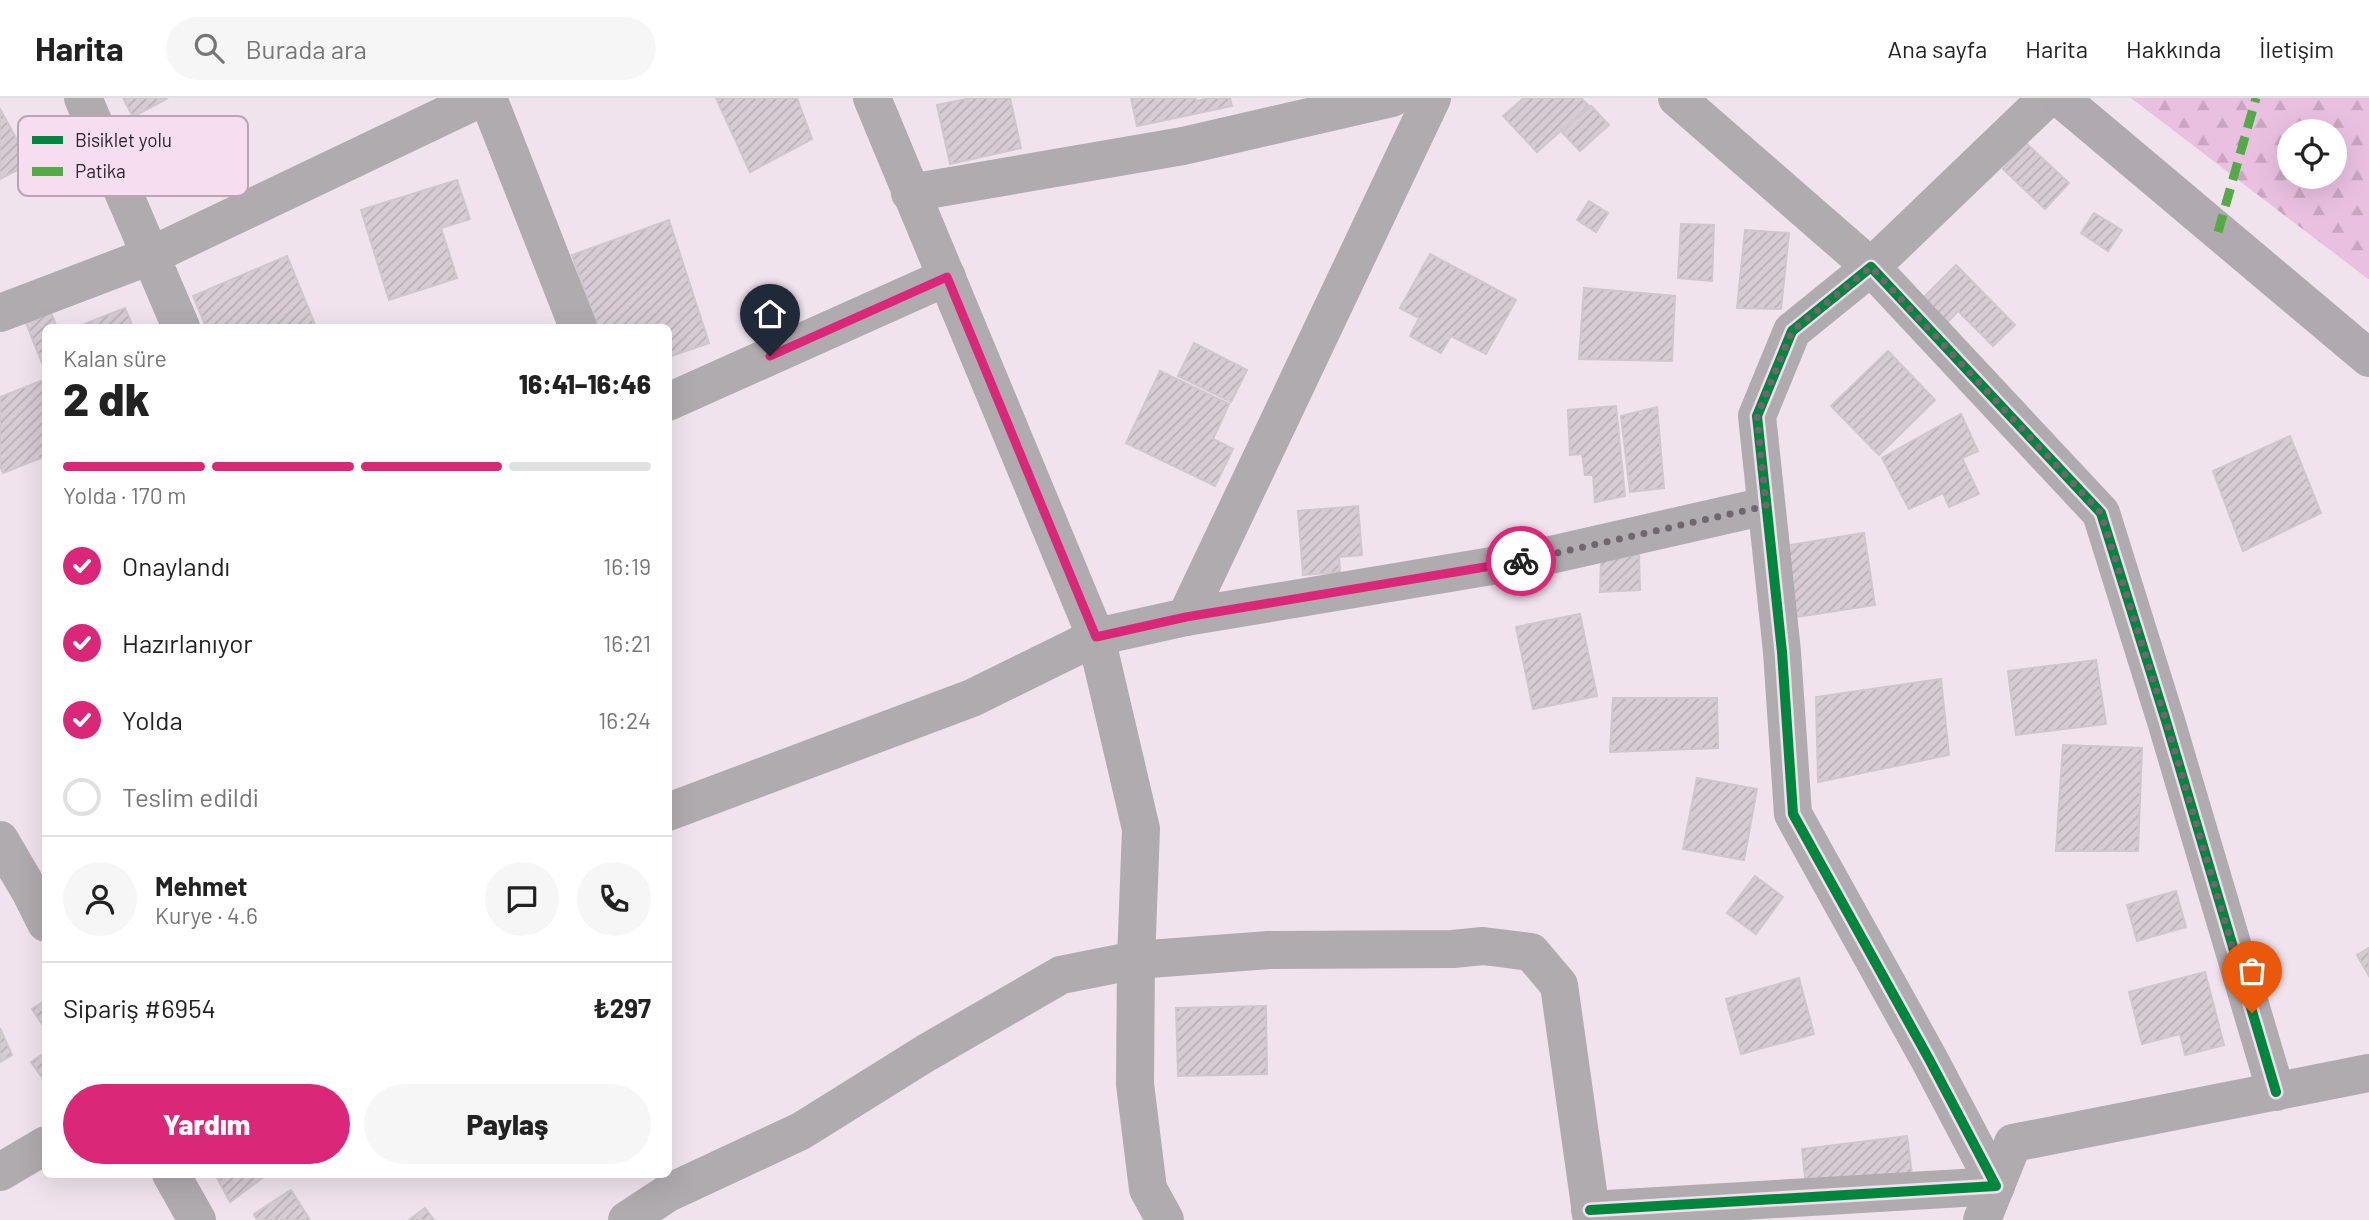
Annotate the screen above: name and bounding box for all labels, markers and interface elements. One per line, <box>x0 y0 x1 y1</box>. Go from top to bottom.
search box <box>166 17 656 80</box>
text: Harita <box>35 28 124 68</box>
icon: search <box>190 29 228 67</box>
text: Burada ara <box>246 33 367 64</box>
text: Ana sayfa <box>1888 34 1987 63</box>
text: Harita <box>2025 34 2088 63</box>
text: Hakkında <box>2126 34 2221 63</box>
text: İletişim <box>2259 34 2334 63</box>
legend <box>18 116 248 196</box>
map controls <box>2277 119 2347 189</box>
button: locate <box>2277 119 2347 189</box>
text: Bisiklet yolu <box>75 128 172 151</box>
text: Patika <box>75 159 126 182</box>
pin <box>740 284 800 356</box>
icon: home <box>751 295 789 333</box>
text: Kalan süre <box>63 344 167 372</box>
text: 16:41–16:46 <box>519 368 651 399</box>
text: 2 dk <box>63 370 150 425</box>
text: Yolda · 170 m <box>63 481 186 509</box>
courier <box>1486 526 1556 596</box>
icon: bike <box>1502 542 1540 580</box>
icon: check <box>63 547 101 585</box>
text: Onaylandı <box>122 550 230 581</box>
text: 16:19 <box>603 552 651 580</box>
icon: check <box>63 624 101 662</box>
text: Hazırlanıyor <box>122 627 253 658</box>
text: 16:21 <box>603 629 651 657</box>
icon: check <box>63 701 101 739</box>
text: Yolda <box>122 704 183 735</box>
text: 16:24 <box>598 706 651 734</box>
text: Teslim edildi <box>122 781 259 812</box>
button: person <box>63 862 137 936</box>
button: chat <box>485 862 559 936</box>
button: phone <box>577 862 651 936</box>
text: Mehmet <box>155 870 247 901</box>
text: Kurye · 4.6 <box>155 901 258 929</box>
pin <box>2222 941 2282 1013</box>
icon: bag <box>2233 952 2271 990</box>
text: Sipariş #6954 <box>63 992 216 1023</box>
text: ₺297 <box>593 992 651 1023</box>
button: Yardım <box>63 1084 350 1164</box>
button: Paylaş <box>364 1084 651 1164</box>

